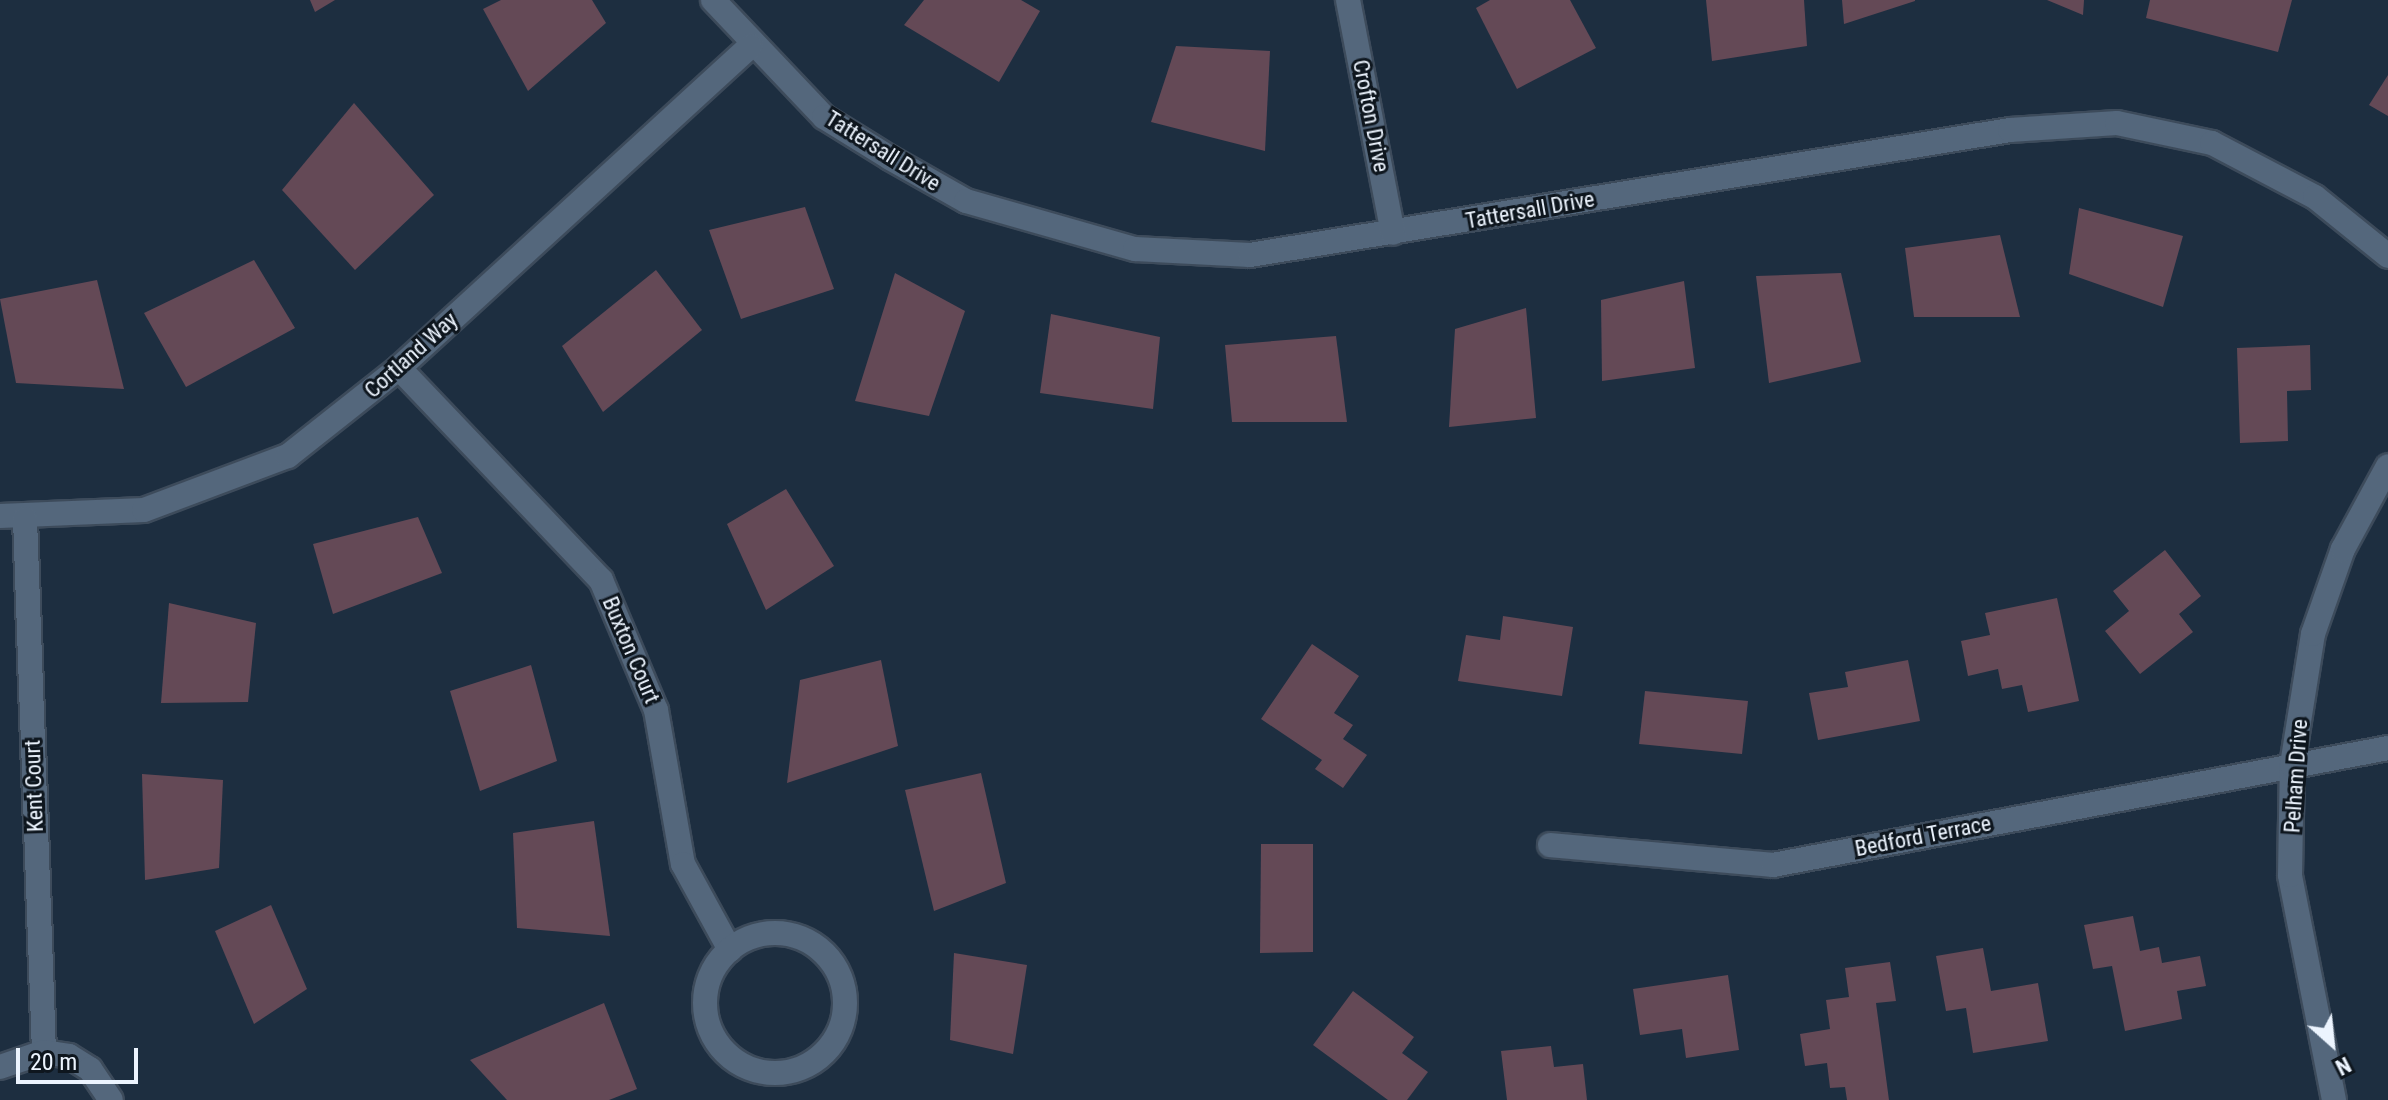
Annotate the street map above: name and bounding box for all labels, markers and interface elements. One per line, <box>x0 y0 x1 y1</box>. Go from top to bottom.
street label: Crofton Drive <box>1347 58 1395 174</box>
street label: Tattersall Drive <box>821 105 945 197</box>
street label: Tattersall Drive <box>1463 186 1597 234</box>
street label: Cortland Way <box>359 307 463 403</box>
street label: Buxton Court <box>597 593 665 707</box>
street label: Pelham Drive <box>2279 718 2313 834</box>
street label: Kent Court <box>19 739 49 833</box>
street label: Bedford Terrace <box>1853 810 1993 862</box>
north arrow <box>2292 1004 2372 1084</box>
scale bar <box>20 1032 142 1082</box>
text: 20 m <box>30 1048 77 1076</box>
text: N <box>2331 1052 2355 1080</box>

